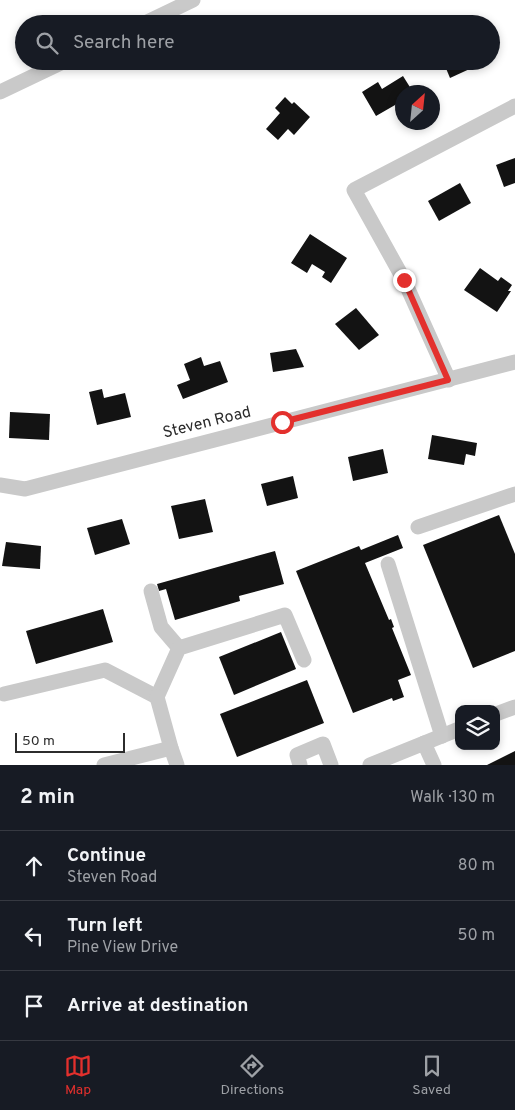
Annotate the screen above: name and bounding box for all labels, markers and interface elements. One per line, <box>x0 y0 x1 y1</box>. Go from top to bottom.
search box <box>15 15 500 70</box>
icon: search <box>33 29 61 57</box>
text: Search here <box>73 31 175 55</box>
north arrow <box>395 85 440 130</box>
route end <box>393 269 416 292</box>
street label: Steven Road <box>161 402 253 444</box>
route start <box>271 411 294 434</box>
map controls <box>455 705 500 750</box>
button: layers <box>455 705 500 750</box>
scale bar <box>15 730 125 753</box>
text: 50 m <box>22 733 55 750</box>
text: 2 min <box>20 784 75 811</box>
text: Walk · 130 m <box>410 788 495 808</box>
text: Continue <box>67 844 146 868</box>
icon: ahead <box>20 852 48 880</box>
text: 80 m <box>458 856 495 876</box>
text: Steven Road <box>67 868 157 888</box>
text: Turn left <box>67 914 143 938</box>
icon: left <box>20 922 48 950</box>
text: 50 m <box>458 926 495 946</box>
text: Pine View Drive <box>67 938 178 958</box>
icon: arrive <box>20 992 48 1020</box>
text: Arrive at destination <box>67 994 248 1018</box>
tab: Map <box>64 1052 92 1099</box>
tab: Directions <box>220 1052 284 1099</box>
tab: Saved <box>412 1052 451 1099</box>

